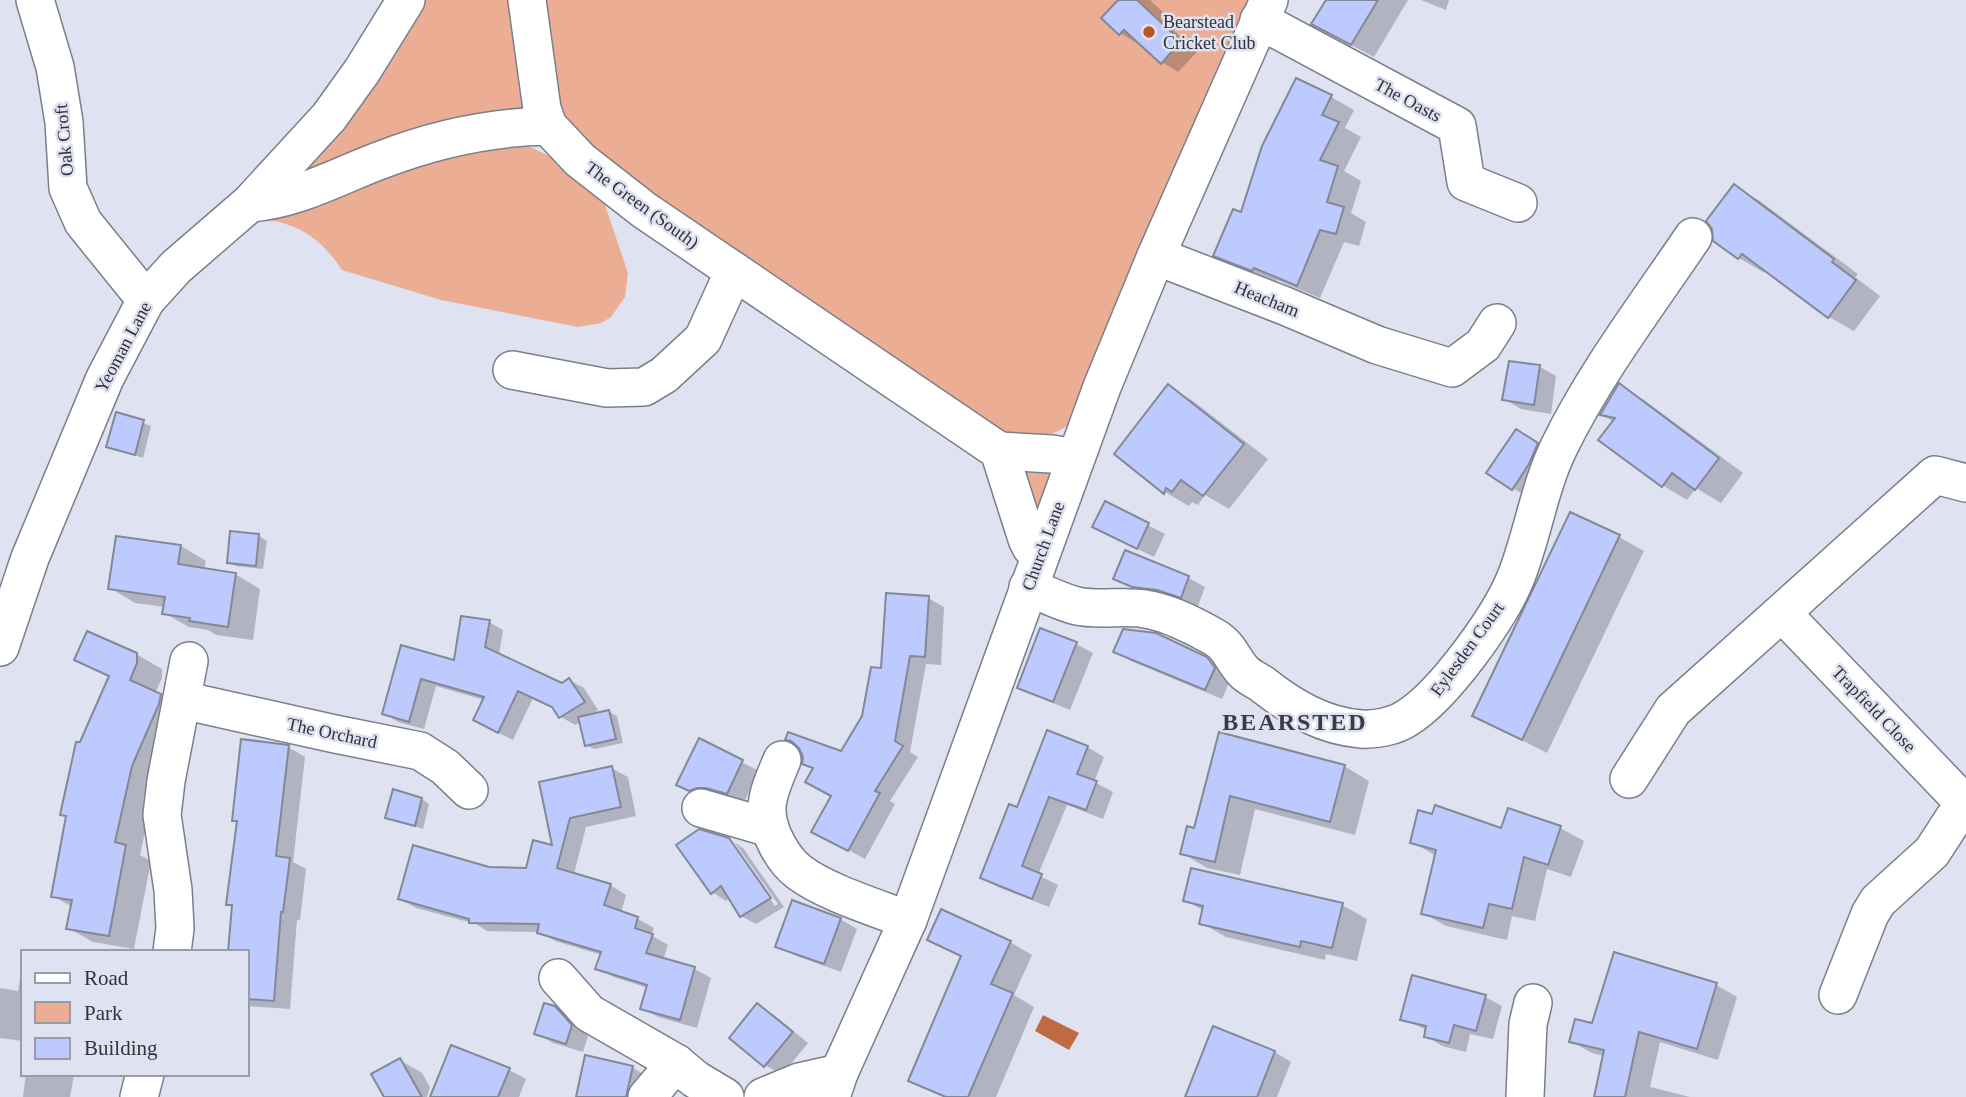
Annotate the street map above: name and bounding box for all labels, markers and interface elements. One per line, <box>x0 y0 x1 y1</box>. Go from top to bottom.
place label: Bearstead Cricket Club <box>1163 12 1256 53</box>
marker: Bearstead Cricket Club <box>1141 24 1157 40</box>
street label: The Oasts <box>1371 74 1445 126</box>
street label: Oak Croft <box>51 103 77 177</box>
street label: The Green (South) <box>581 157 702 254</box>
street label: Heacham <box>1232 277 1302 321</box>
street label: Yeoman Lane <box>91 298 155 396</box>
street label: Church Lane <box>1018 499 1068 593</box>
street label: Eylesden Court <box>1426 598 1508 700</box>
street label: Trapfield Close <box>1828 662 1920 756</box>
district label: BEARSTED <box>1222 709 1368 735</box>
street label: The Orchard <box>285 714 379 752</box>
legend <box>21 950 248 1076</box>
text: Road <box>84 966 129 990</box>
text: Park <box>84 1001 123 1025</box>
text: Building <box>84 1036 158 1060</box>

